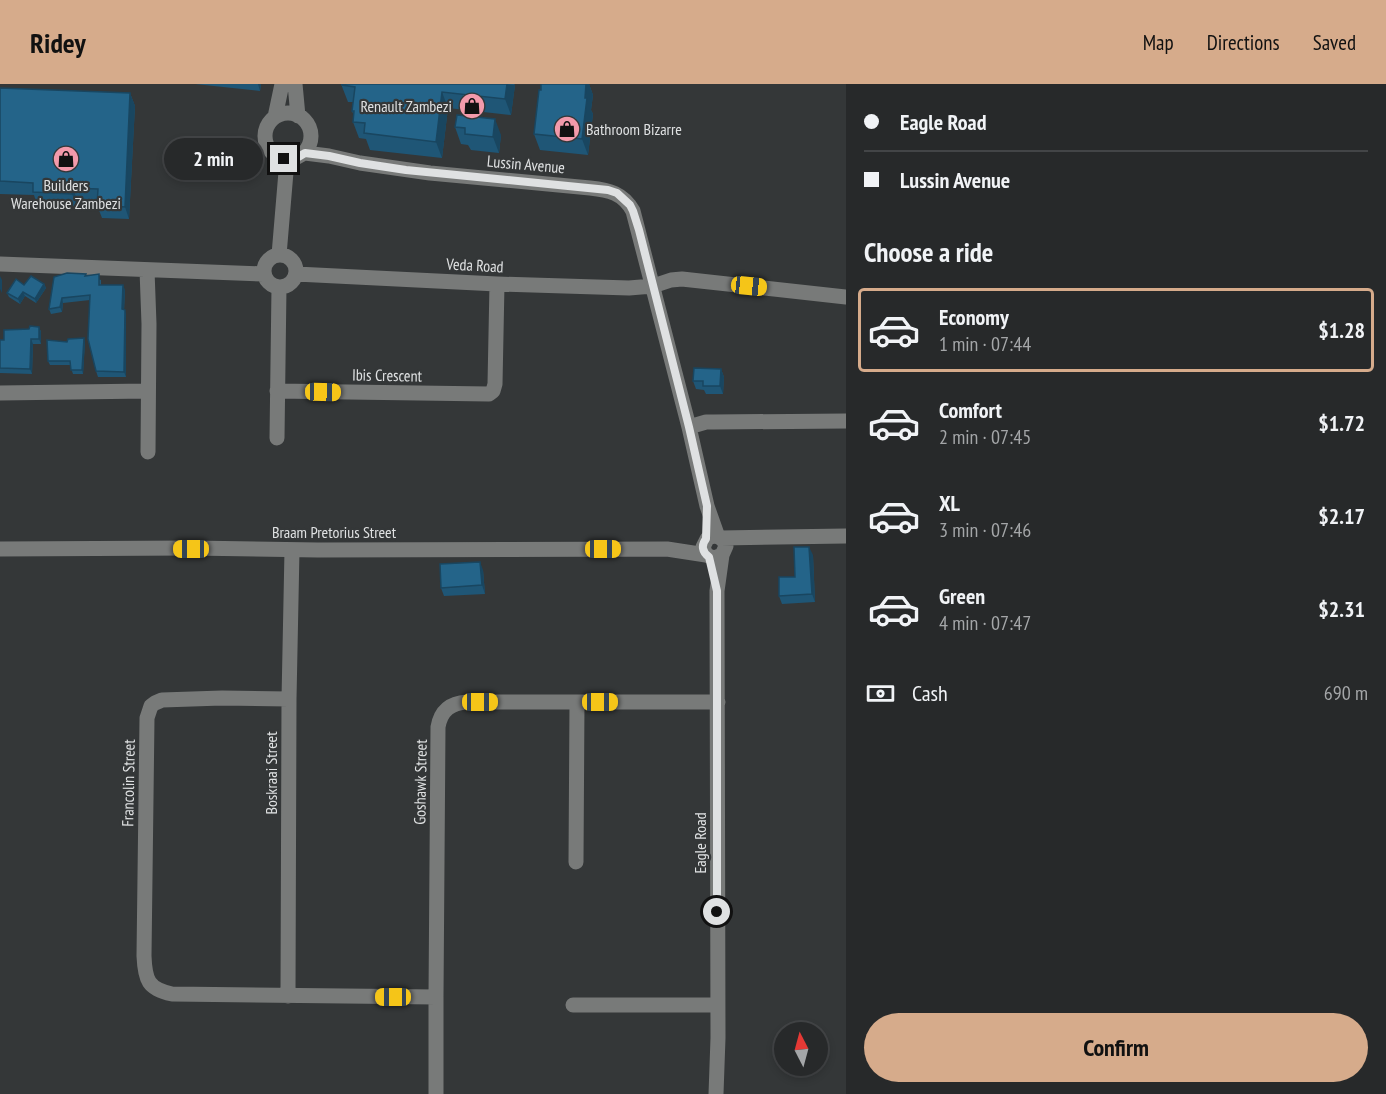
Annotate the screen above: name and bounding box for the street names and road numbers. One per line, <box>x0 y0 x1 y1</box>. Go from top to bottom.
street label: Lussin Avenue <box>486 151 566 177</box>
street label: Veda Road <box>445 253 504 276</box>
street label: Ibis Crescent <box>352 364 423 386</box>
street label: Braam Pretorius Street <box>272 522 397 542</box>
street label: Boskraai Street <box>261 731 281 815</box>
street label: Francolin Street <box>117 738 139 827</box>
street label: Goshawk Street <box>409 739 431 825</box>
street label: Eagle Road <box>690 812 710 874</box>

